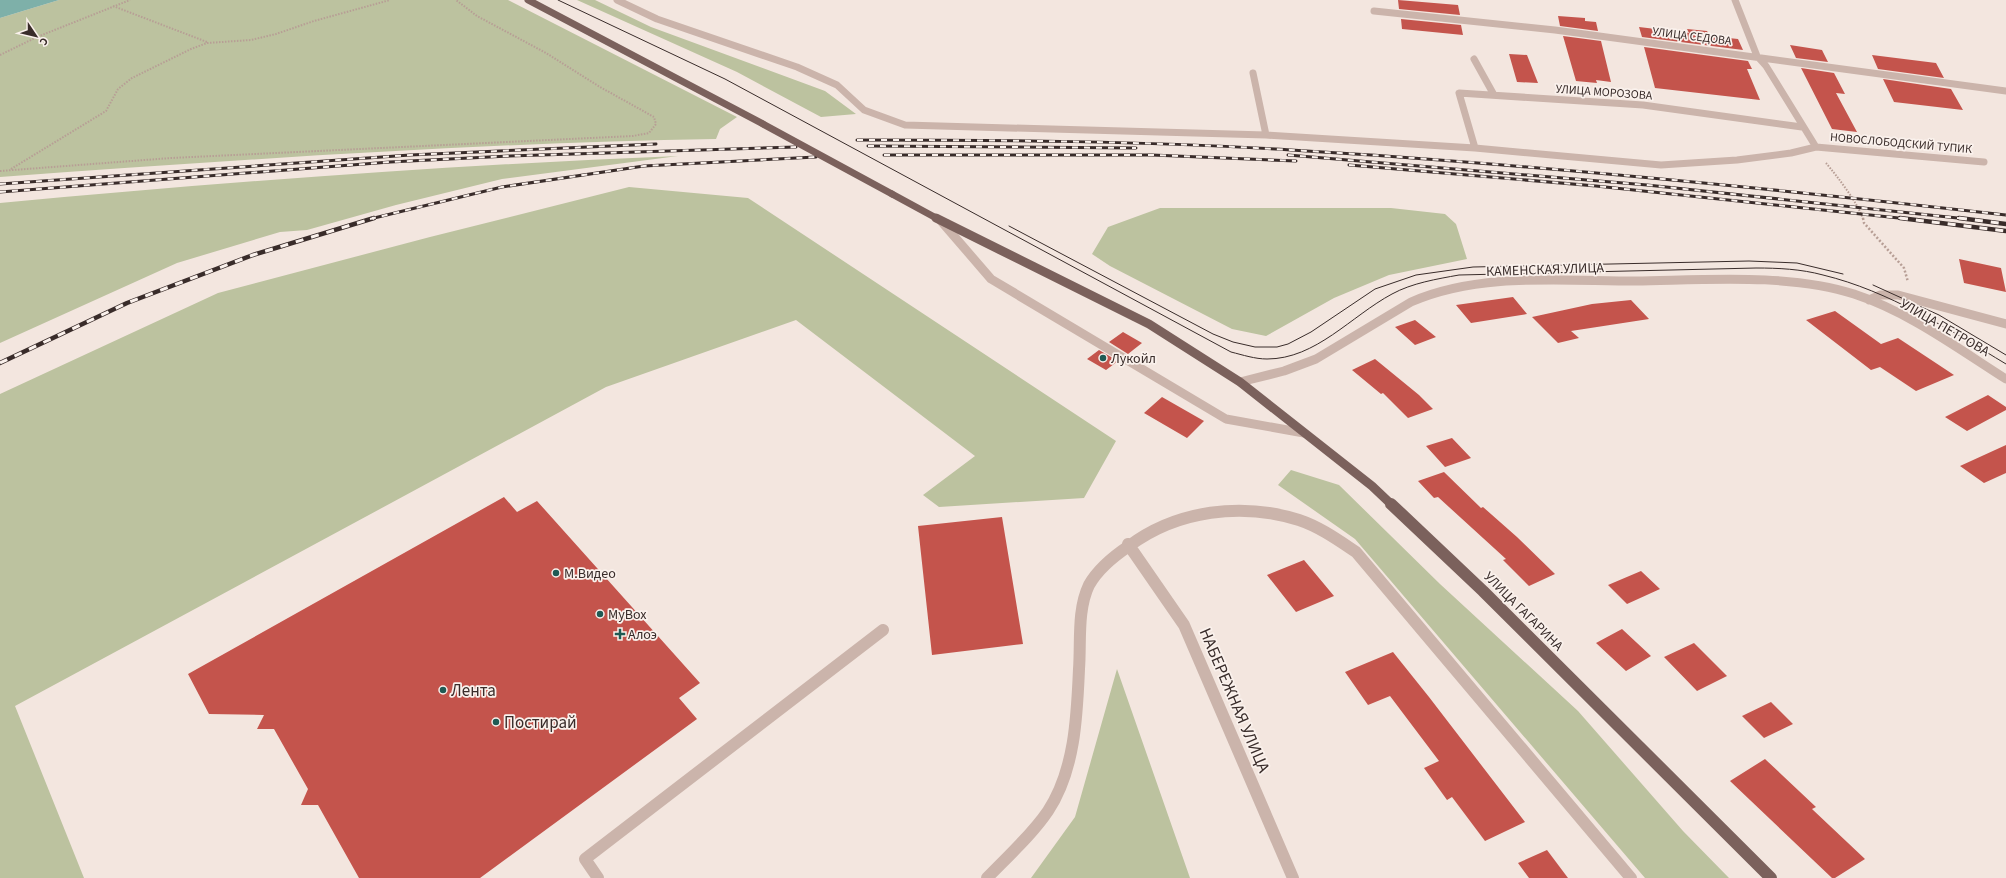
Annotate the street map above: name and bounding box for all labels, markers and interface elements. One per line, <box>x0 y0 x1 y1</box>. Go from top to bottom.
north arrow <box>16 16 56 56</box>
street label: УЛИЦА СЕДОВА <box>1651 23 1733 50</box>
text: С <box>35 35 52 49</box>
street label: УЛИЦА МОРОЗОВА <box>1555 81 1653 104</box>
street label: НОВОСЛОБОДСКИЙ ТУПИК <box>1829 129 1973 158</box>
street label: КАМЕНСКАЯ УЛИЦА <box>1486 258 1605 282</box>
street label: УЛИЦА ПЕТРОВА <box>1896 294 1993 362</box>
place label: Лукойл <box>1111 349 1156 369</box>
marker: Лукойл <box>1098 353 1108 363</box>
place label: М.Видео <box>564 564 616 584</box>
street label: УЛИЦА ГАГАРИНА <box>1479 567 1568 656</box>
marker: М.Видео <box>551 568 561 578</box>
place label: MyBox <box>608 605 647 625</box>
marker: MyBox <box>595 609 605 619</box>
street label: НАБЕРЕЖНАЯ УЛИЦА <box>1193 624 1276 777</box>
place label: Алоэ <box>628 625 657 645</box>
marker: Алоэ <box>615 629 625 639</box>
place label: Лента <box>451 679 496 703</box>
marker: Лента <box>438 685 448 695</box>
place label: Постирай <box>504 711 577 735</box>
marker: Постирай <box>491 717 501 727</box>

